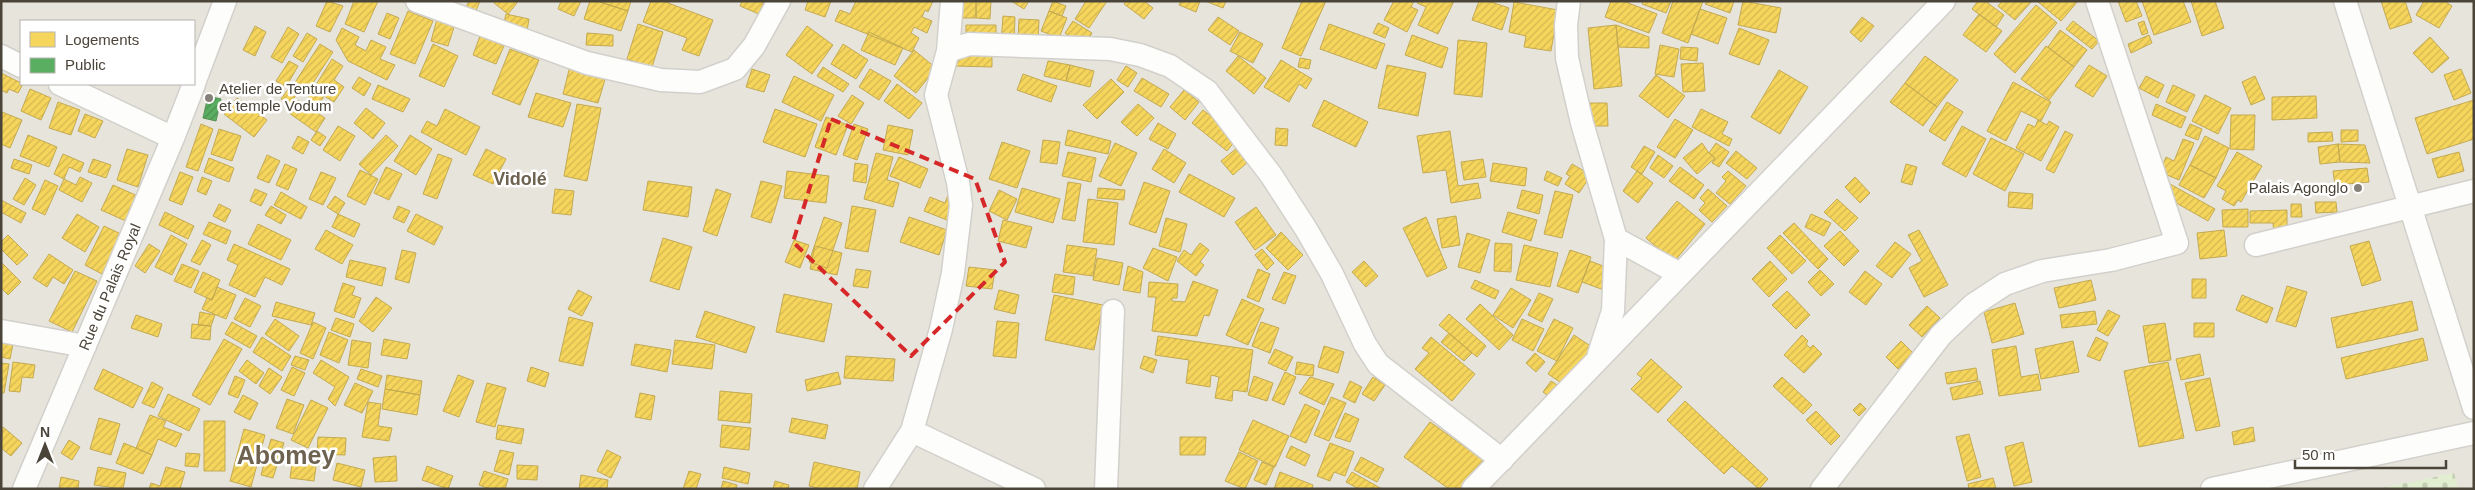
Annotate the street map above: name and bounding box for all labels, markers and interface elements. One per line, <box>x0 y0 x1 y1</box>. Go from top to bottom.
legend <box>20 20 195 85</box>
text: Logements <box>65 31 139 48</box>
text: Public <box>65 56 106 73</box>
place label: Atelier de Tenture et temple Vodum <box>219 80 336 114</box>
marker: Atelier de Tenture et temple Vodum <box>203 92 215 104</box>
district label: Vidolé <box>493 169 547 189</box>
place label: Palais Agonglo <box>2249 179 2348 196</box>
marker: Palais Agonglo <box>2352 182 2364 194</box>
street label: Rue du Palais Royal <box>75 221 144 353</box>
north arrow <box>20 420 70 470</box>
text: N <box>40 424 50 440</box>
scale bar <box>2295 438 2446 470</box>
district label: Abomey <box>237 441 335 469</box>
text: 50 m <box>2302 446 2335 463</box>

